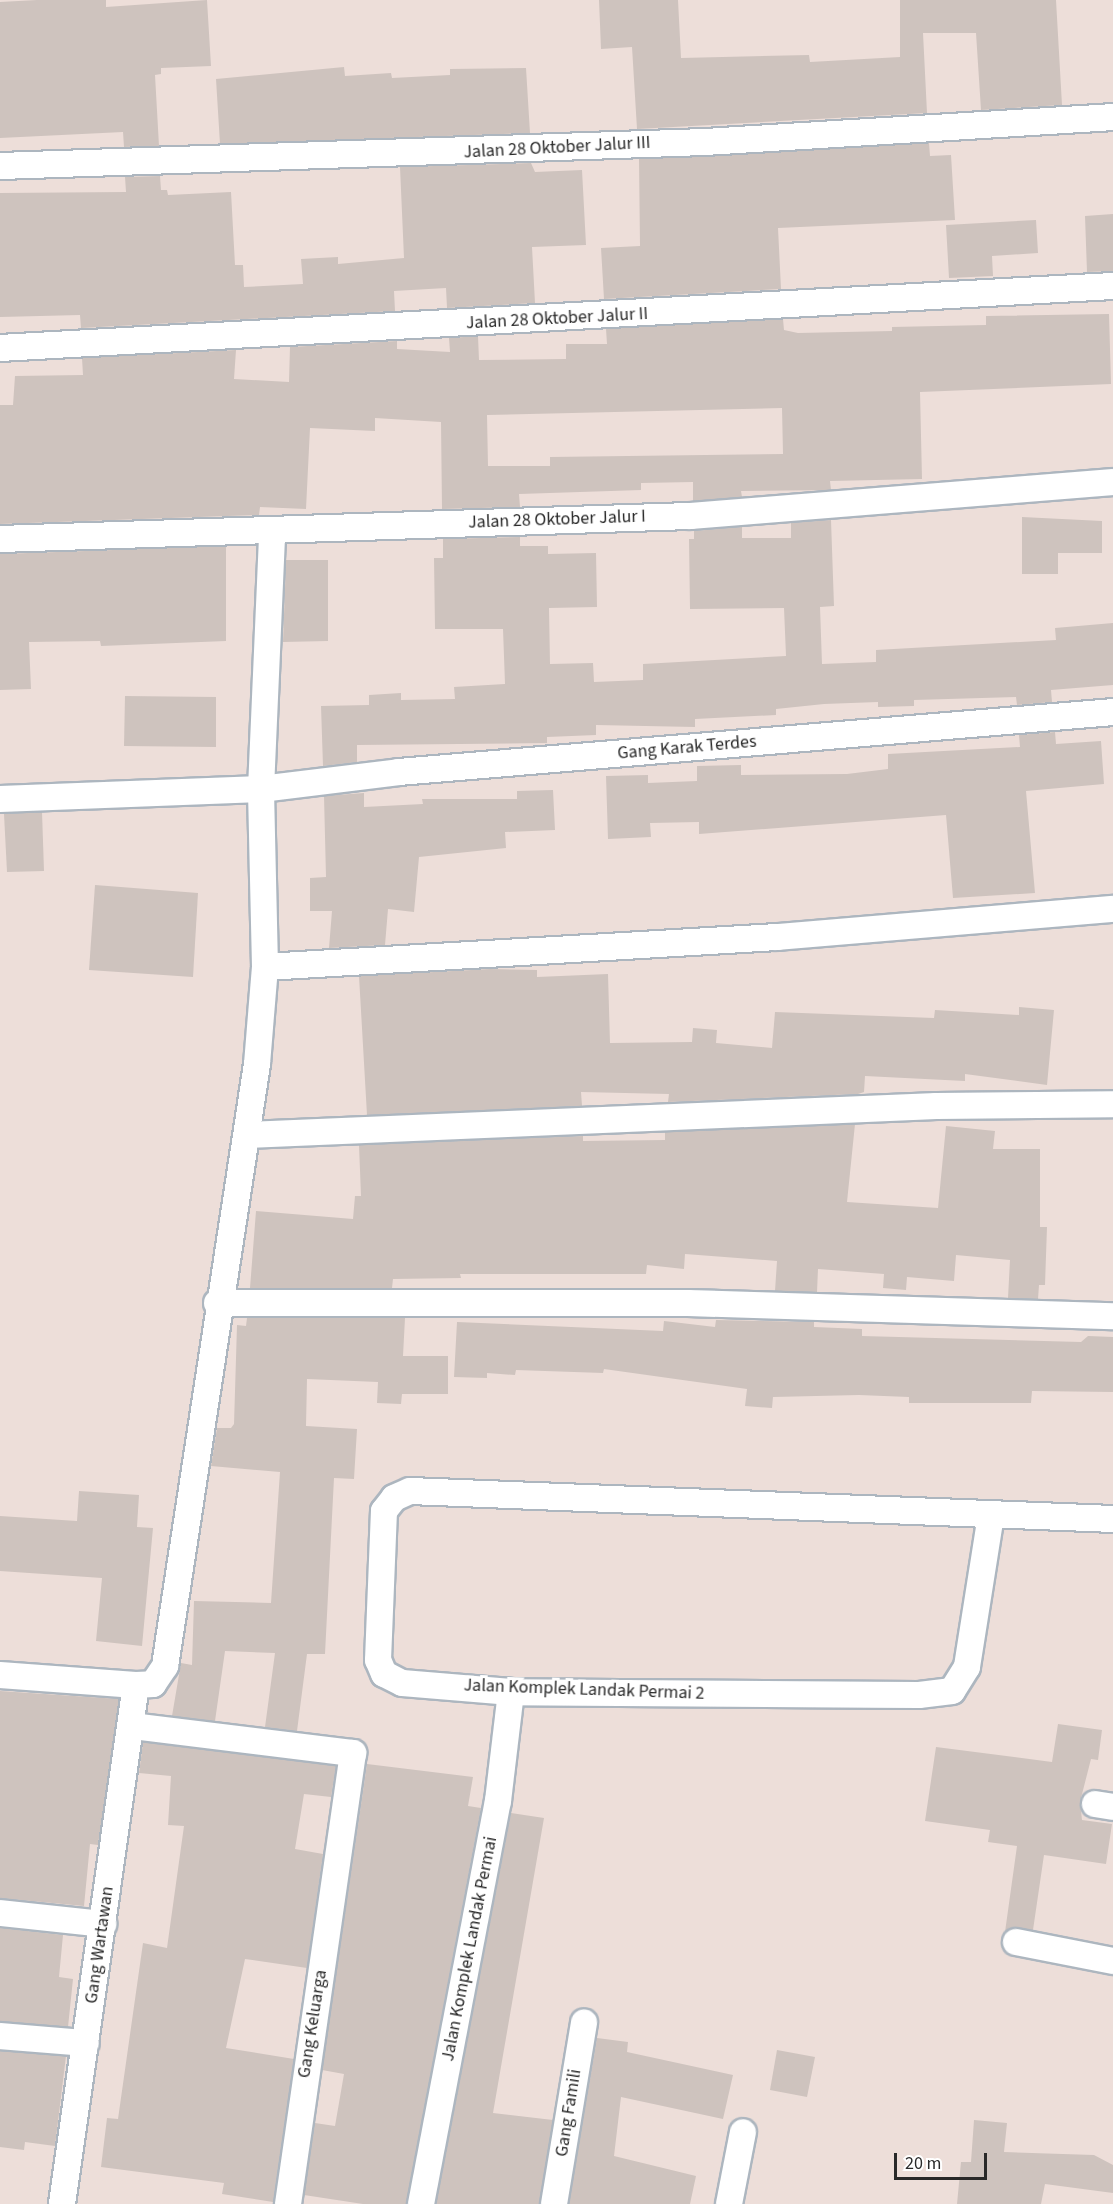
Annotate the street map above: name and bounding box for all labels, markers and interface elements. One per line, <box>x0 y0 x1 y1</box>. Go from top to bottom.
street label: Jalan 28 Oktober Jalur III <box>463 132 651 164</box>
street label: Jalan 28 Oktober Jalur II <box>465 303 649 335</box>
street label: Jalan 28 Oktober Jalur I <box>468 506 646 534</box>
street label: Gang Karak Terdes <box>617 731 757 765</box>
street label: Jalan Komplek Landak Permai 2 <box>463 1675 705 1705</box>
street label: Jalan Komplek Landak Permai <box>438 1835 502 2063</box>
street label: Gang Wartawan <box>81 1885 119 2005</box>
street label: Gang Keluarga <box>294 1968 332 2080</box>
street label: Gang Famili <box>551 2068 587 2158</box>
scale bar <box>897 2141 990 2179</box>
text: 20 m <box>905 2151 941 2176</box>

